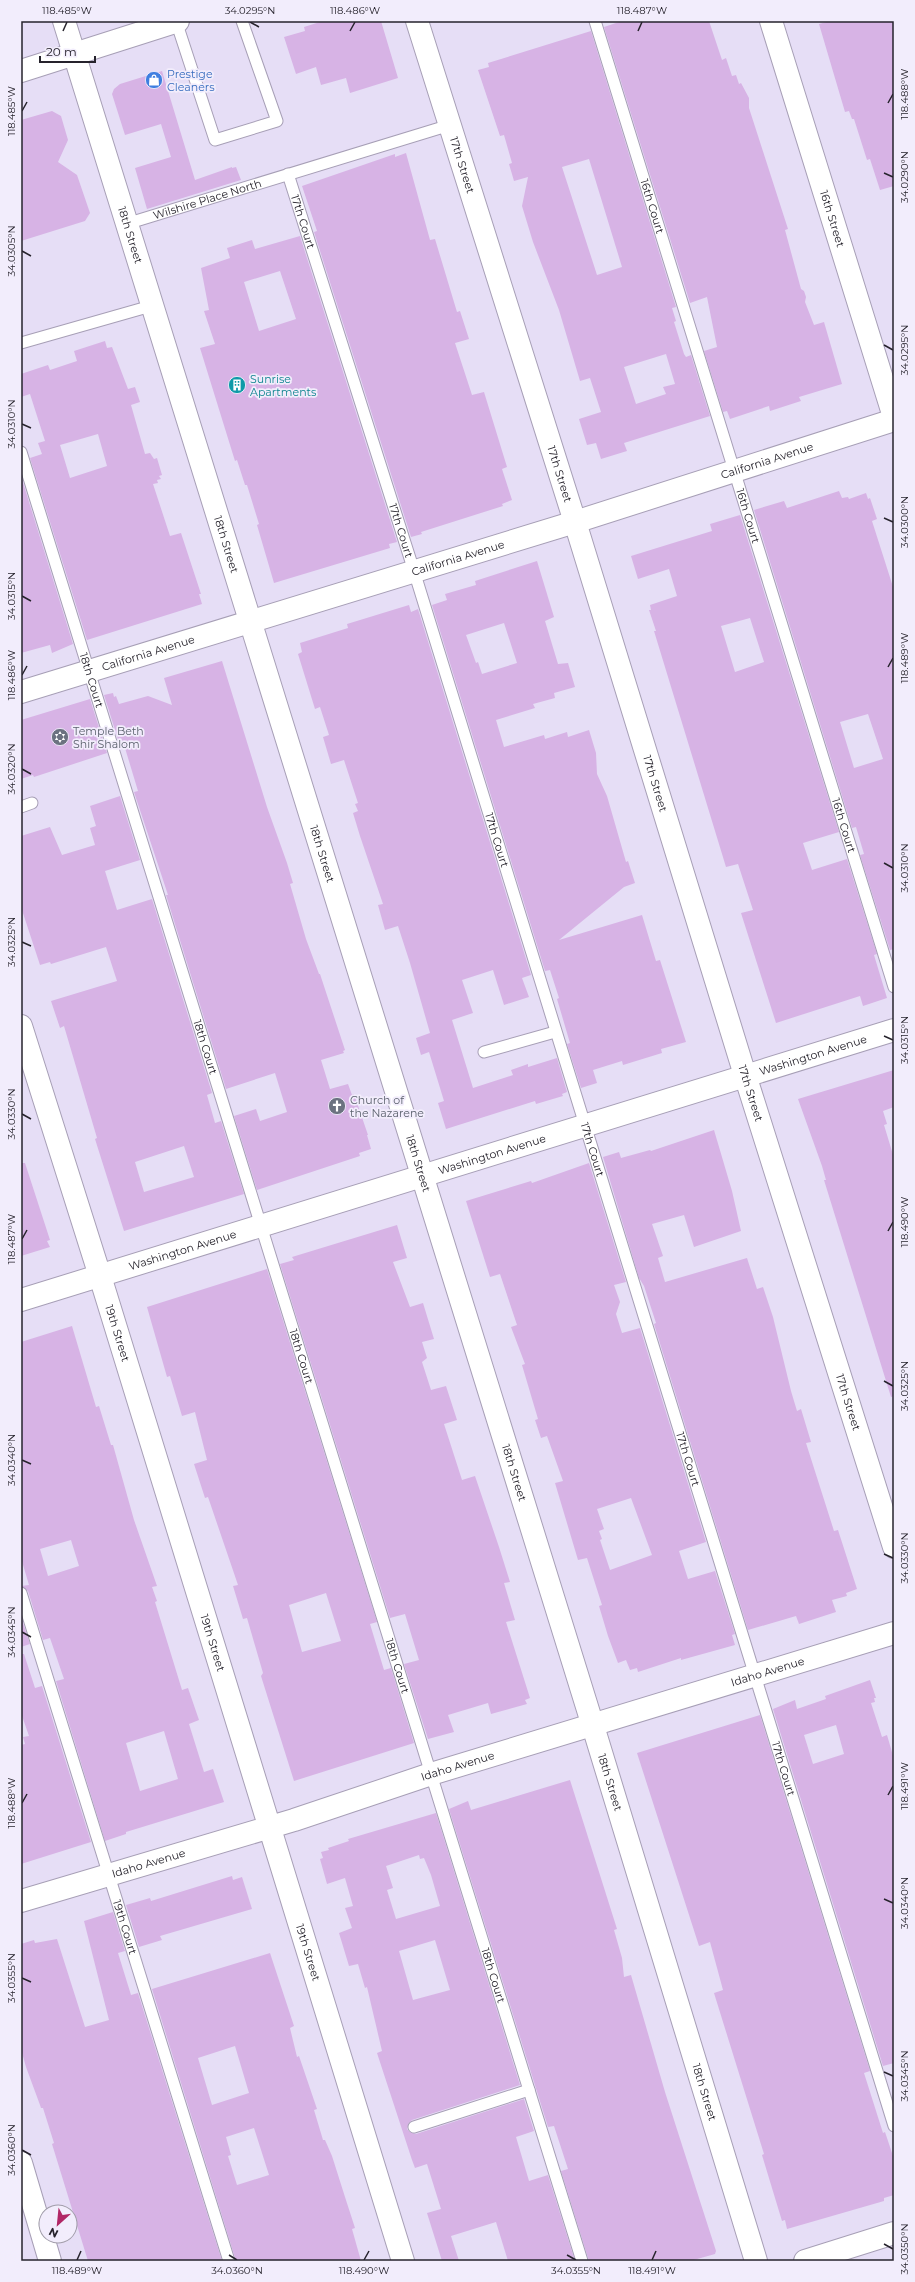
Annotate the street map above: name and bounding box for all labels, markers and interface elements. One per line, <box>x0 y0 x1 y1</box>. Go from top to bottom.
text: 118.485°W <box>42 4 92 17</box>
text: 34.0295°N <box>225 4 275 17</box>
text: 118.486°W <box>330 4 380 17</box>
text: 118.487°W <box>617 4 667 17</box>
scale bar <box>40 38 95 64</box>
text: 20 m <box>46 44 77 59</box>
place label: Prestige Cleaners <box>167 67 215 94</box>
text: 118.488°W <box>898 69 911 119</box>
shop icon: Prestige Cleaners <box>144 70 164 90</box>
text: 118.485°W <box>5 86 18 136</box>
street label: 17th Street <box>447 135 478 195</box>
text: 34.0290°N <box>898 151 911 203</box>
street label: Wilshire Place North <box>151 176 263 222</box>
street label: 16th Court <box>637 177 668 236</box>
street label: 16th Street <box>817 189 848 249</box>
street label: 17th Court <box>288 193 318 251</box>
street label: 18th Street <box>115 205 146 266</box>
text: 34.0305°N <box>5 225 18 277</box>
text: 34.0295°N <box>898 325 911 375</box>
place label: Sunrise Apartments <box>250 372 317 399</box>
building icon: Sunrise Apartments <box>227 375 247 395</box>
text: 34.0310°N <box>5 399 18 449</box>
street label: California Avenue <box>719 439 815 482</box>
street label: 17th Street <box>544 444 575 504</box>
street label: 16th Court <box>733 487 763 545</box>
text: 34.0300°N <box>898 496 911 548</box>
street label: 17th Court <box>386 502 416 560</box>
street label: 18th Street <box>211 514 242 575</box>
street label: California Avenue <box>410 537 506 579</box>
text: 34.0315°N <box>5 572 18 620</box>
street label: California Avenue <box>100 632 197 674</box>
text: 118.489°W <box>898 633 911 683</box>
text: 118.486°W <box>5 650 18 700</box>
street label: 18th Court <box>77 651 107 710</box>
place label: Temple Beth Shir Shalom <box>73 724 144 751</box>
synagogue icon: Temple Beth Shir Shalom <box>50 727 70 747</box>
text: 34.0320°N <box>5 743 18 795</box>
street label: 17th Street <box>640 754 671 814</box>
street label: 16th Court <box>829 796 859 855</box>
street label: 17th Court <box>482 811 512 869</box>
street label: 18th Street <box>307 824 338 885</box>
text: 34.0310°N <box>898 843 911 893</box>
text: 34.0325°N <box>5 917 18 967</box>
text: 34.0315°N <box>898 1016 911 1064</box>
street label: 18th Court <box>190 1018 221 1077</box>
street label: Washington Avenue <box>757 1032 869 1078</box>
street label: 17th Street <box>735 1063 766 1124</box>
text: 34.0330°N <box>5 1088 18 1140</box>
place label: Church of the Nazarene <box>350 1093 424 1120</box>
church icon: Church of the Nazarene <box>327 1096 347 1116</box>
street label: 17th Court <box>578 1121 608 1179</box>
street label: Washington Avenue <box>436 1131 548 1178</box>
street label: 18th Street <box>403 1133 434 1194</box>
text: 118.490°W <box>898 1197 911 1247</box>
text: 118.487°W <box>5 1214 18 1264</box>
street label: Washington Avenue <box>127 1227 238 1273</box>
street label: 19th Street <box>102 1303 133 1364</box>
street label: 18th Court <box>286 1327 317 1386</box>
text: 34.0325°N <box>898 1361 911 1411</box>
street label: 17th Street <box>833 1372 864 1433</box>
street label: 17th Court <box>673 1430 703 1488</box>
text: 34.0340°N <box>5 1434 18 1486</box>
street label: 18th Street <box>499 1442 530 1504</box>
text: 34.0330°N <box>898 1532 911 1584</box>
text: 34.0345°N <box>5 1606 18 1658</box>
street label: 19th Street <box>198 1613 228 1674</box>
street label: 18th Court <box>382 1637 413 1696</box>
street label: Idaho Avenue <box>729 1654 806 1689</box>
street label: 17th Court <box>769 1740 799 1798</box>
street label: Idaho Avenue <box>419 1748 496 1784</box>
street label: 18th Street <box>595 1752 626 1813</box>
text: 118.491°W <box>898 1762 911 1810</box>
text: 118.488°W <box>5 1778 18 1828</box>
street label: Idaho Avenue <box>110 1846 187 1881</box>
text: 34.0340°N <box>898 1877 911 1929</box>
street label: 19th Court <box>110 1898 140 1957</box>
street label: 19th Street <box>293 1922 324 1983</box>
street label: 18th Court <box>478 1946 509 2005</box>
text: 34.0355°N <box>5 1953 18 2003</box>
text: 34.0345°N <box>898 2050 911 2102</box>
street label: 18th Street <box>689 2062 720 2123</box>
text: 34.0360°N <box>5 2124 18 2176</box>
north arrow <box>38 2204 78 2244</box>
text: 34.0350°N <box>898 2223 911 2275</box>
text: N <box>46 2225 61 2241</box>
text: 118.489°W <box>52 2264 102 2277</box>
text: 34.0360°N <box>211 2264 263 2277</box>
text: 118.490°W <box>339 2264 389 2277</box>
text: 34.0355°N <box>551 2264 601 2277</box>
text: 118.491°W <box>628 2264 676 2277</box>

